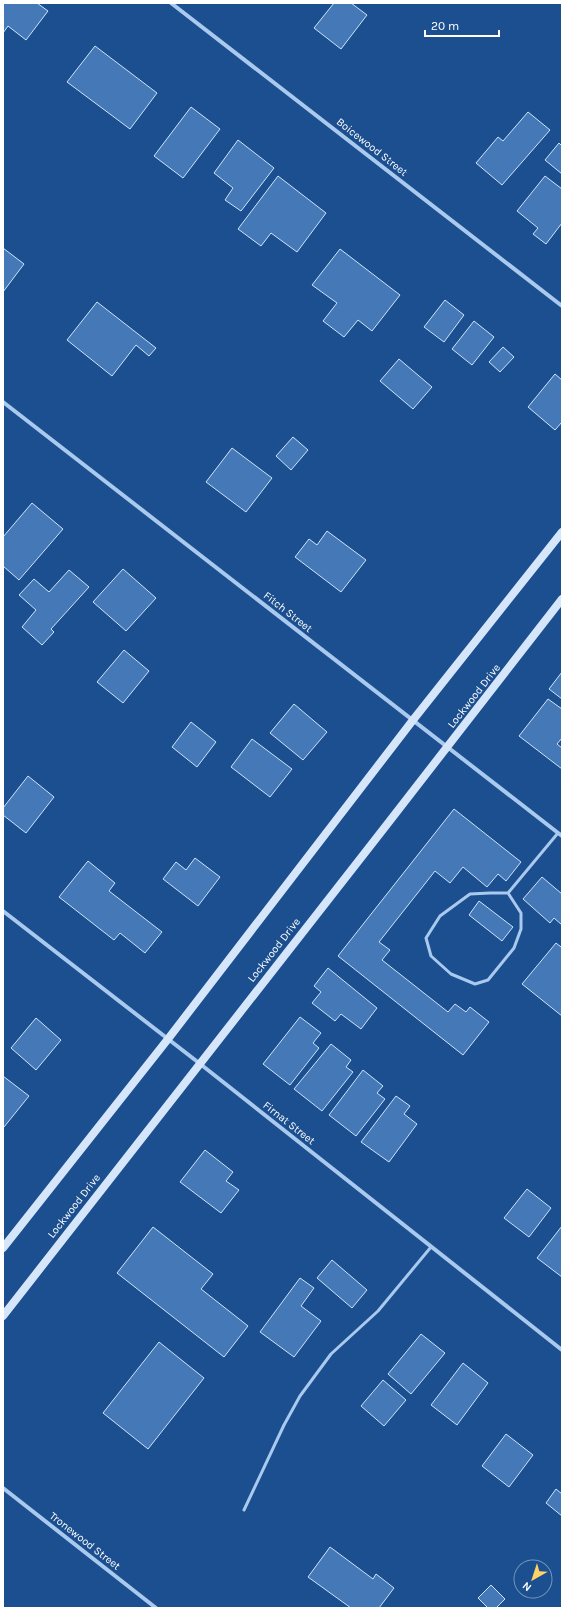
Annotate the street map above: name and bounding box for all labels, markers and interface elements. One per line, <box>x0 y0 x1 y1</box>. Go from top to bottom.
scale bar <box>425 12 499 38</box>
text: 20 m <box>431 19 459 33</box>
street label: Boicewood Street <box>334 115 410 179</box>
street label: Fitch Street <box>261 589 315 635</box>
street label: Lockwood Drive <box>445 661 503 731</box>
street label: Lockwood Drive <box>245 915 303 985</box>
street label: Firnat Street <box>260 1099 318 1147</box>
street label: Lockwood Drive <box>45 1171 103 1241</box>
street label: Tronewood Street <box>47 1509 123 1573</box>
north arrow <box>513 1559 553 1599</box>
text: N <box>520 1579 534 1594</box>

